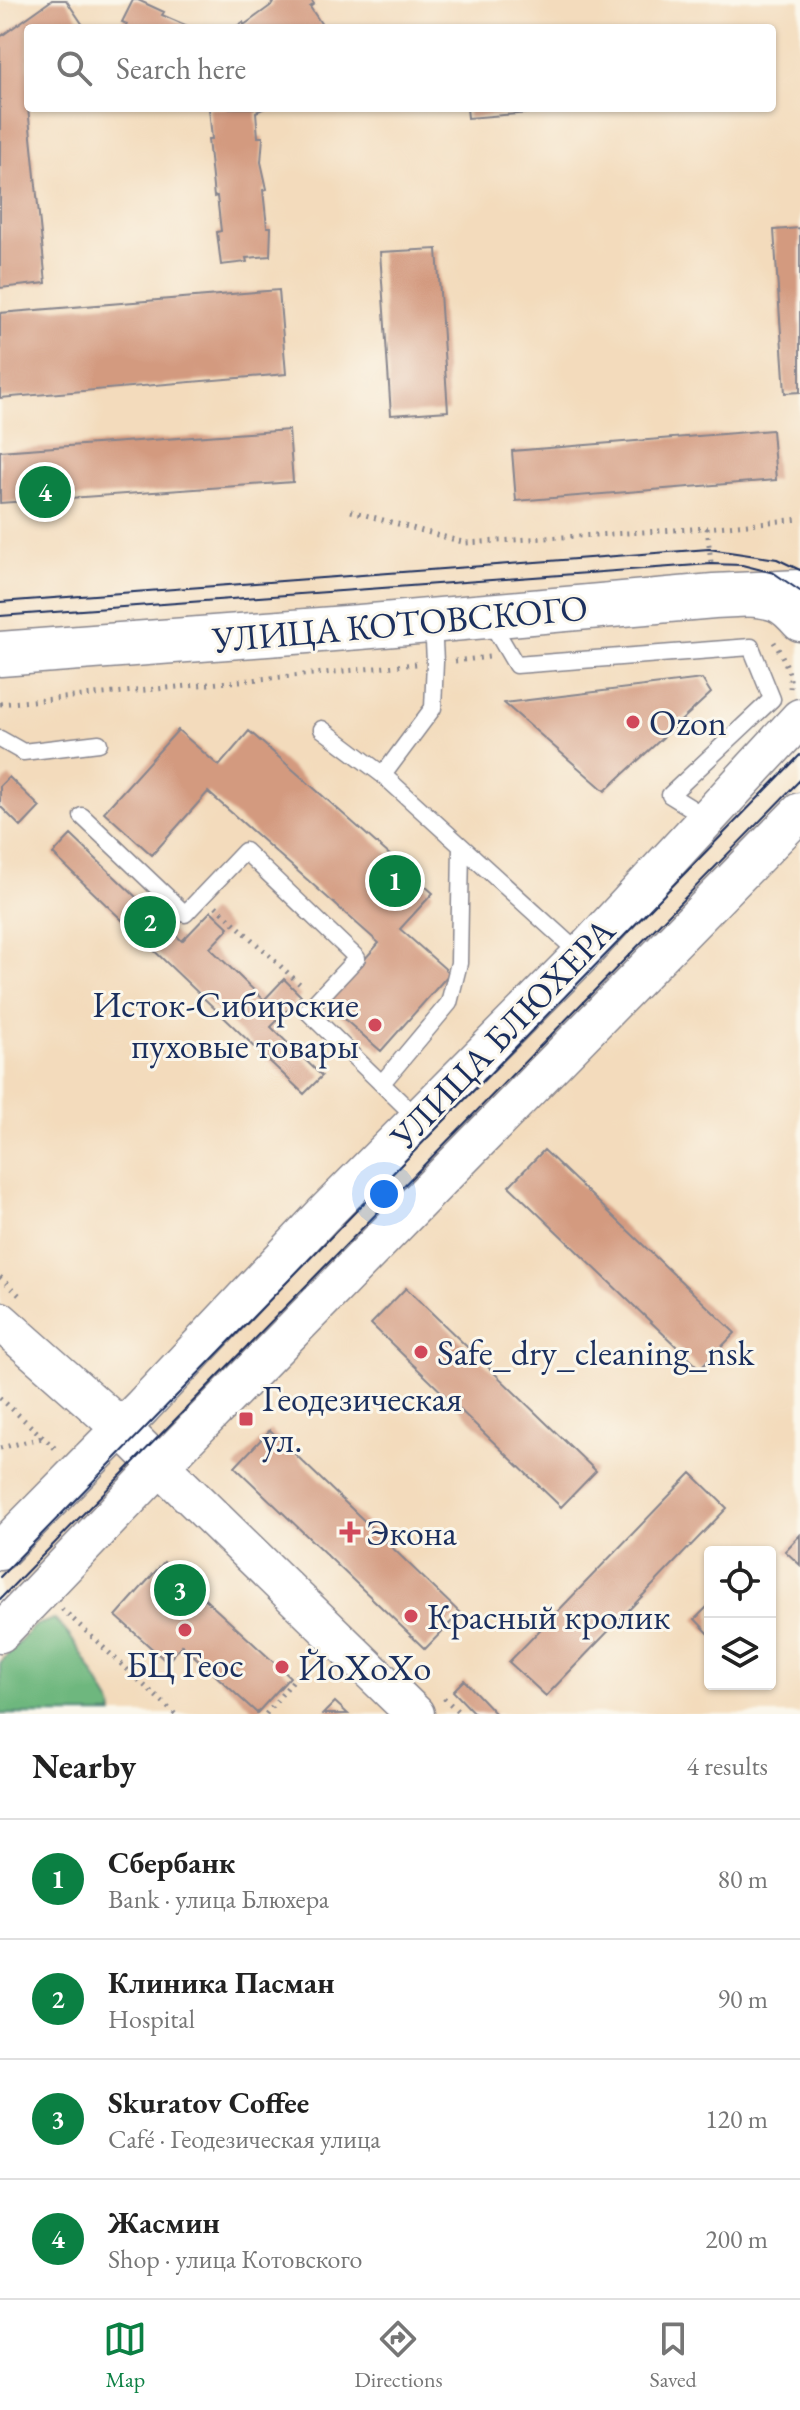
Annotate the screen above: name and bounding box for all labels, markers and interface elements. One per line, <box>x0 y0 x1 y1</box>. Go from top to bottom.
search box <box>24 24 776 112</box>
icon: search <box>52 46 96 90</box>
text: Search here <box>116 49 246 88</box>
pin: 4 <box>19 462 71 522</box>
street label: УЛИЦА КОТОВСКОГО <box>209 584 590 663</box>
place label: Ozon <box>649 699 727 746</box>
marker: Ozon <box>624 713 642 731</box>
pin: 1 <box>369 851 421 911</box>
pin: 2 <box>124 892 176 952</box>
street label: УЛИЦА БЛЮХЕРА <box>379 907 626 1160</box>
place label: Исток-Сибирские пуховые товары <box>92 981 359 1069</box>
marker: Исток-Сибирские пуховые товары <box>366 1016 384 1034</box>
your location <box>364 1174 404 1214</box>
place label: Safe_dry_cleaning_nsk <box>437 1329 756 1376</box>
marker: Safe_dry_cleaning_nsk <box>412 1343 430 1361</box>
place label: Геодезическая ул. <box>262 1375 462 1463</box>
marker: Геодезическая ул. <box>237 1410 255 1428</box>
place label: Экона <box>366 1509 458 1556</box>
marker: Экона <box>341 1523 359 1541</box>
map controls <box>704 1546 776 1690</box>
button: locate <box>704 1546 776 1618</box>
pin: 3 <box>154 1560 206 1620</box>
place label: Красный кролик <box>427 1593 671 1640</box>
marker: Красный кролик <box>402 1607 420 1625</box>
button: layers <box>704 1618 776 1690</box>
marker: БЦ Геос <box>176 1621 194 1639</box>
place label: БЦ Геос <box>126 1641 244 1688</box>
place label: ЙоХоХо <box>298 1644 431 1691</box>
marker: ЙоХоХо <box>273 1658 291 1676</box>
text: Nearby <box>32 1744 136 1788</box>
text: 4 results <box>687 1749 768 1783</box>
text: Сбербанк <box>108 1843 235 1882</box>
text: 1 <box>51 1862 65 1896</box>
text: 80 m <box>718 1862 768 1896</box>
text: Bank · улица Блюхера <box>108 1882 329 1916</box>
text: Клиника Пасман <box>108 1963 335 2002</box>
text: 2 <box>51 1982 65 2016</box>
text: 90 m <box>718 1982 768 2016</box>
text: Hospital <box>108 2002 195 2036</box>
text: Skuratov Coffee <box>108 2083 309 2122</box>
text: 3 <box>51 2102 65 2136</box>
text: 120 m <box>705 2102 768 2136</box>
text: Café · Геодезическая улица <box>108 2122 381 2156</box>
text: Жасмин <box>108 2203 220 2242</box>
text: 4 <box>51 2222 65 2256</box>
text: 200 m <box>705 2222 768 2256</box>
text: Shop · улица Котовского <box>108 2242 363 2276</box>
tab: Map <box>103 2317 147 2394</box>
tab: Directions <box>354 2317 443 2394</box>
tab: Saved <box>649 2317 697 2394</box>

